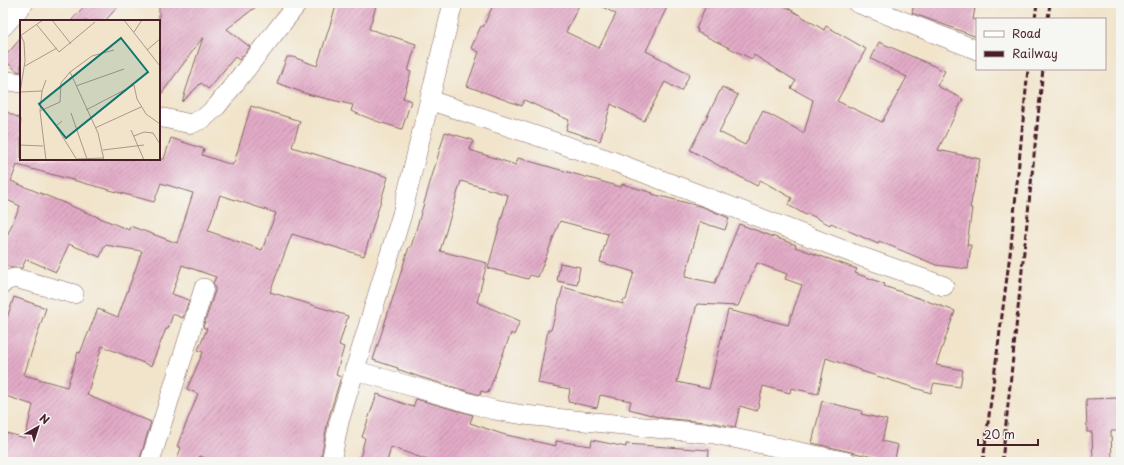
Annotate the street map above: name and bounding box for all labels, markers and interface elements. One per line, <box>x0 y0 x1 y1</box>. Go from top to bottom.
legend <box>976 18 1106 70</box>
inset map <box>20 20 160 160</box>
text: Road <box>1012 24 1041 42</box>
text: Railway <box>1012 44 1058 62</box>
north arrow <box>18 407 58 447</box>
text: N <box>36 409 54 428</box>
scale bar <box>978 421 1038 447</box>
text: 20 m <box>984 425 1015 443</box>

